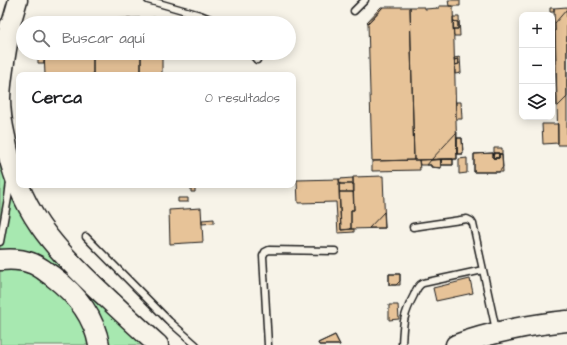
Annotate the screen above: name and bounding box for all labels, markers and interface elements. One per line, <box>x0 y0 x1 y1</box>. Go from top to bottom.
map controls <box>519 12 555 120</box>
button: + <box>519 12 555 48</box>
search box <box>16 16 296 60</box>
icon: search <box>30 27 52 49</box>
text: Buscar aquí <box>62 28 144 49</box>
button: − <box>519 48 555 84</box>
button: layers <box>519 84 555 120</box>
text: Cerca <box>32 86 82 110</box>
text: 0 resultados <box>205 89 280 107</box>

